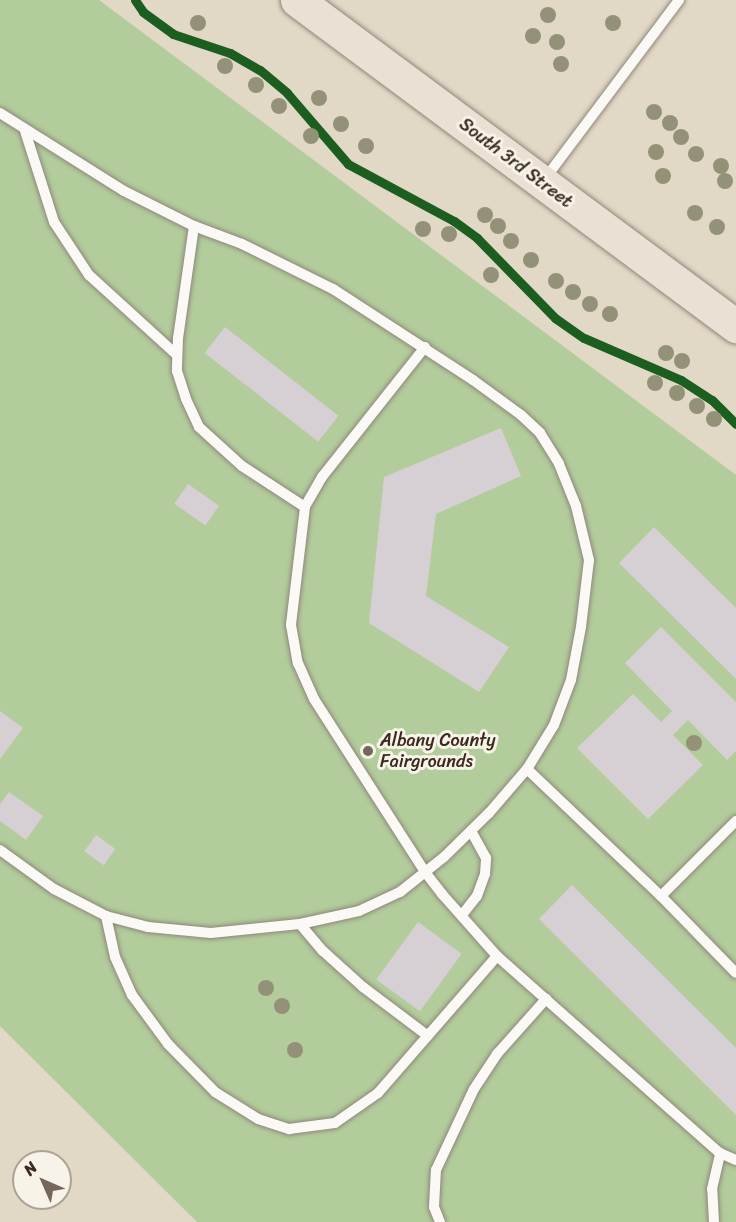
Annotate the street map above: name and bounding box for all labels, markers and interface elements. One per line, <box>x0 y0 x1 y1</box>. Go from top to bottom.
street label: South 3rd Street <box>455 114 577 212</box>
place label: Albany County Fairgrounds <box>380 730 496 772</box>
marker: Albany County Fairgrounds <box>361 744 375 758</box>
north arrow <box>12 1150 72 1210</box>
text: N <box>16 1154 45 1183</box>

